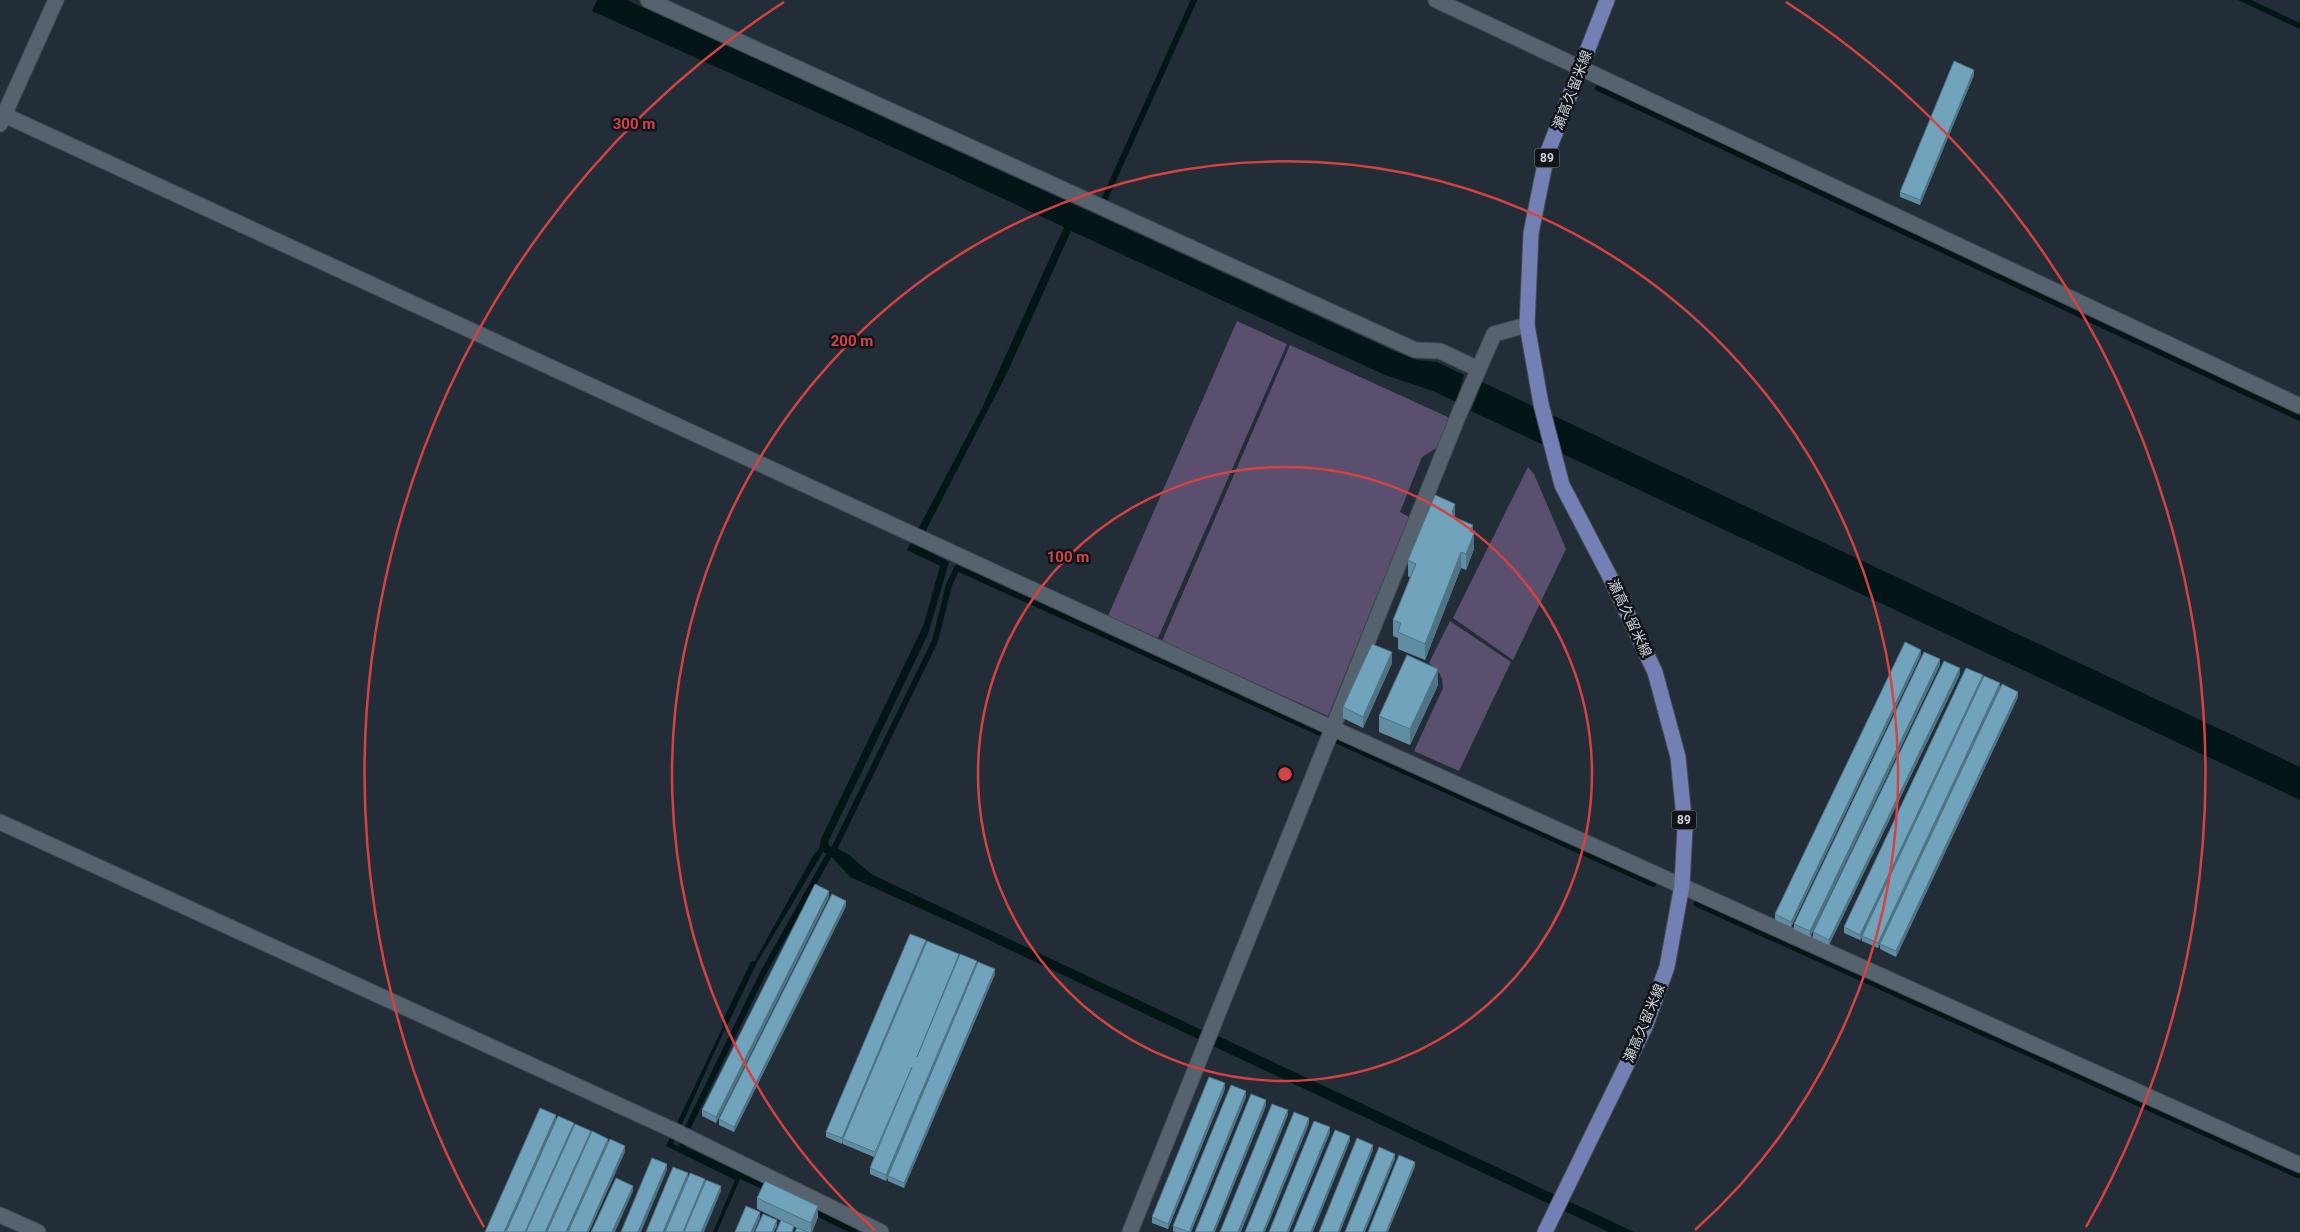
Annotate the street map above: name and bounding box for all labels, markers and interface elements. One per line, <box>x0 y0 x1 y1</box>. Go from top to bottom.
street label: 瀬高久留米線 <box>1549 48 1595 132</box>
text: 300 m <box>613 115 655 133</box>
road number: 89 <box>1534 148 1560 168</box>
text: 200 m <box>831 332 873 350</box>
text: 100 m <box>1047 548 1089 566</box>
street label: 瀬高久留米線 <box>1605 577 1655 659</box>
centre of rings <box>1276 765 1294 783</box>
road number: 89 <box>1672 810 1696 830</box>
street label: 瀬高久留米線 <box>1620 981 1668 1065</box>

